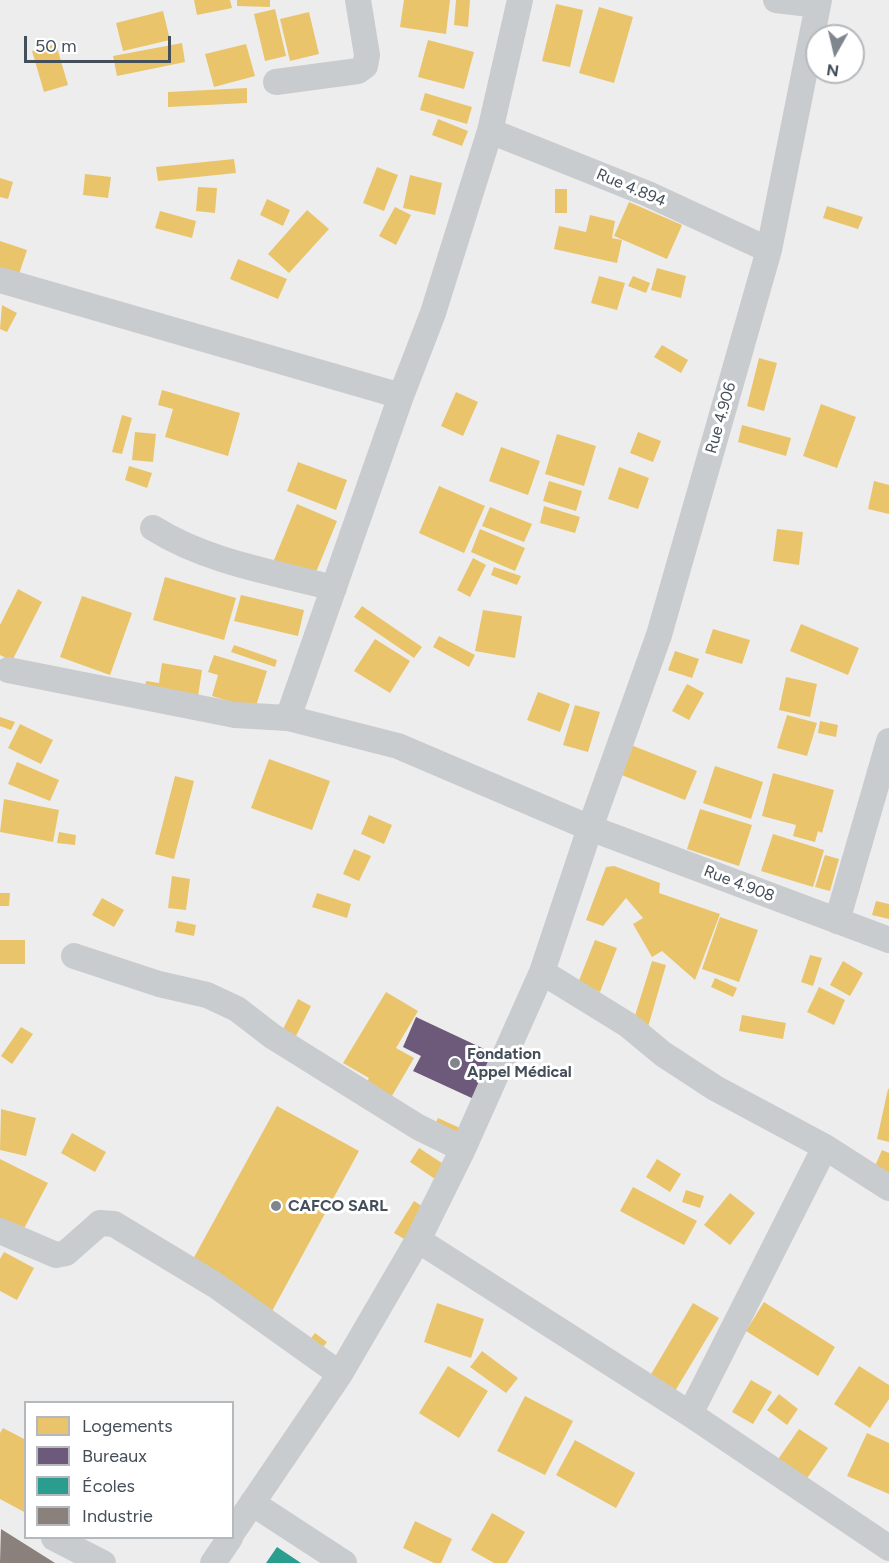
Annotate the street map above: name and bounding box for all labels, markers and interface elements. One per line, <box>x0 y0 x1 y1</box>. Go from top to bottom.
scale bar <box>27 24 174 62</box>
north arrow <box>805 24 865 84</box>
text: 50 m <box>35 35 77 57</box>
text: N <box>825 60 840 81</box>
street label: Rue 4.894 <box>593 165 669 211</box>
street label: Rue 4.906 <box>702 380 740 456</box>
street label: Rue 4.908 <box>701 862 777 906</box>
place label: Fondation Appel Médical <box>467 1044 572 1082</box>
marker: Fondation Appel Médical <box>448 1056 462 1070</box>
place label: CAFCO SARL <box>288 1196 388 1216</box>
marker: CAFCO SARL <box>269 1199 283 1213</box>
legend <box>24 1401 234 1539</box>
text: Logements <box>82 1415 173 1437</box>
text: Bureaux <box>82 1445 147 1467</box>
text: Écoles <box>82 1475 135 1497</box>
text: Industrie <box>82 1505 153 1527</box>

